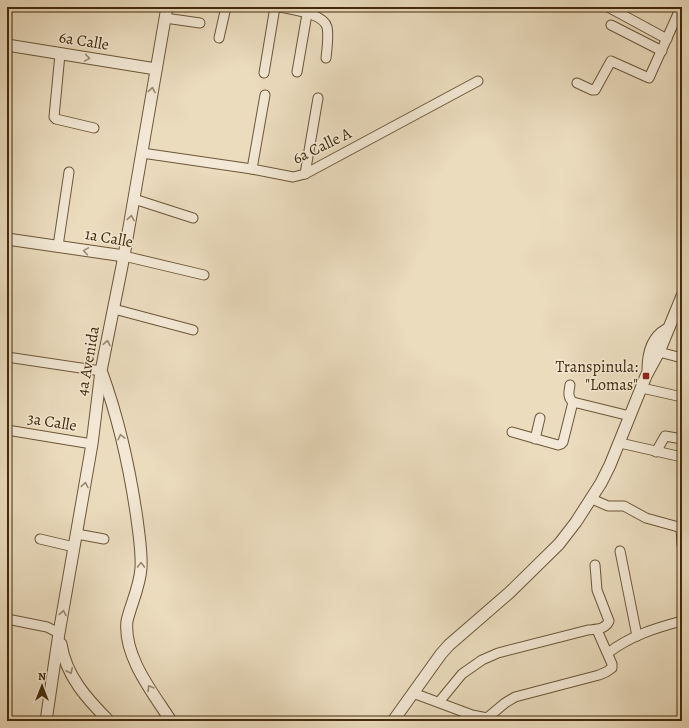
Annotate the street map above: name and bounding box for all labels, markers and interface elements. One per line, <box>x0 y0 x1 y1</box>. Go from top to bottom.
street label: 6a Calle <box>57 26 111 56</box>
one-way arrow <box>84 53 90 62</box>
one-way arrow <box>148 87 156 93</box>
street label: 6a Calle A <box>289 122 356 170</box>
one-way arrow <box>126 215 135 221</box>
street label: 1a Calle <box>83 223 135 253</box>
one-way arrow <box>83 247 89 256</box>
street label: 4a Avenida <box>71 324 105 398</box>
one-way arrow <box>102 340 111 346</box>
place label: Transpinula: "Lomas" <box>556 356 638 396</box>
marker: Transpinula: "Lomas" <box>641 371 651 381</box>
street label: 3a Calle <box>26 407 78 437</box>
one-way arrow <box>117 434 125 440</box>
one-way arrow <box>80 482 89 488</box>
one-way arrow <box>136 562 145 568</box>
one-way arrow <box>58 610 67 616</box>
north arrow <box>22 666 62 706</box>
one-way arrow <box>65 666 73 674</box>
text: N <box>38 669 46 684</box>
one-way arrow <box>148 685 155 692</box>

